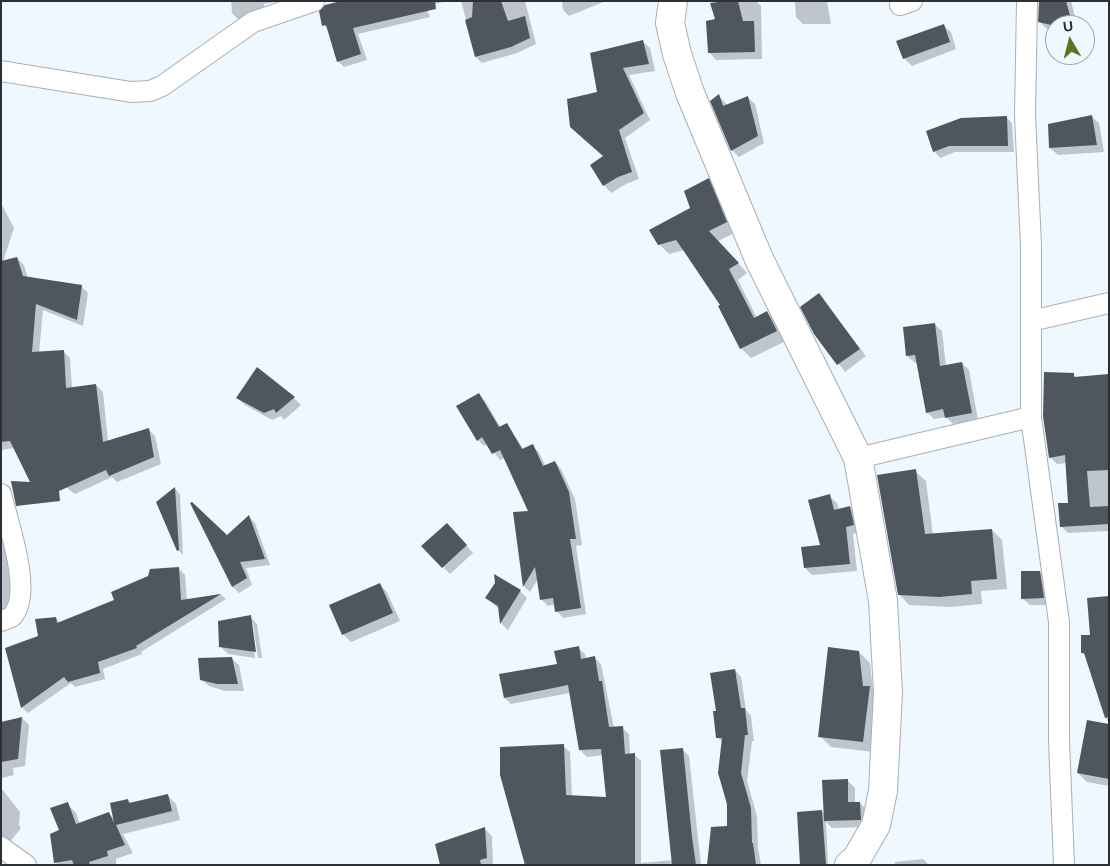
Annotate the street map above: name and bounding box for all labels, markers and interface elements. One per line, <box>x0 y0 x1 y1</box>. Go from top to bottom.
north arrow <box>1045 15 1095 65</box>
text: U <box>1062 18 1074 35</box>

